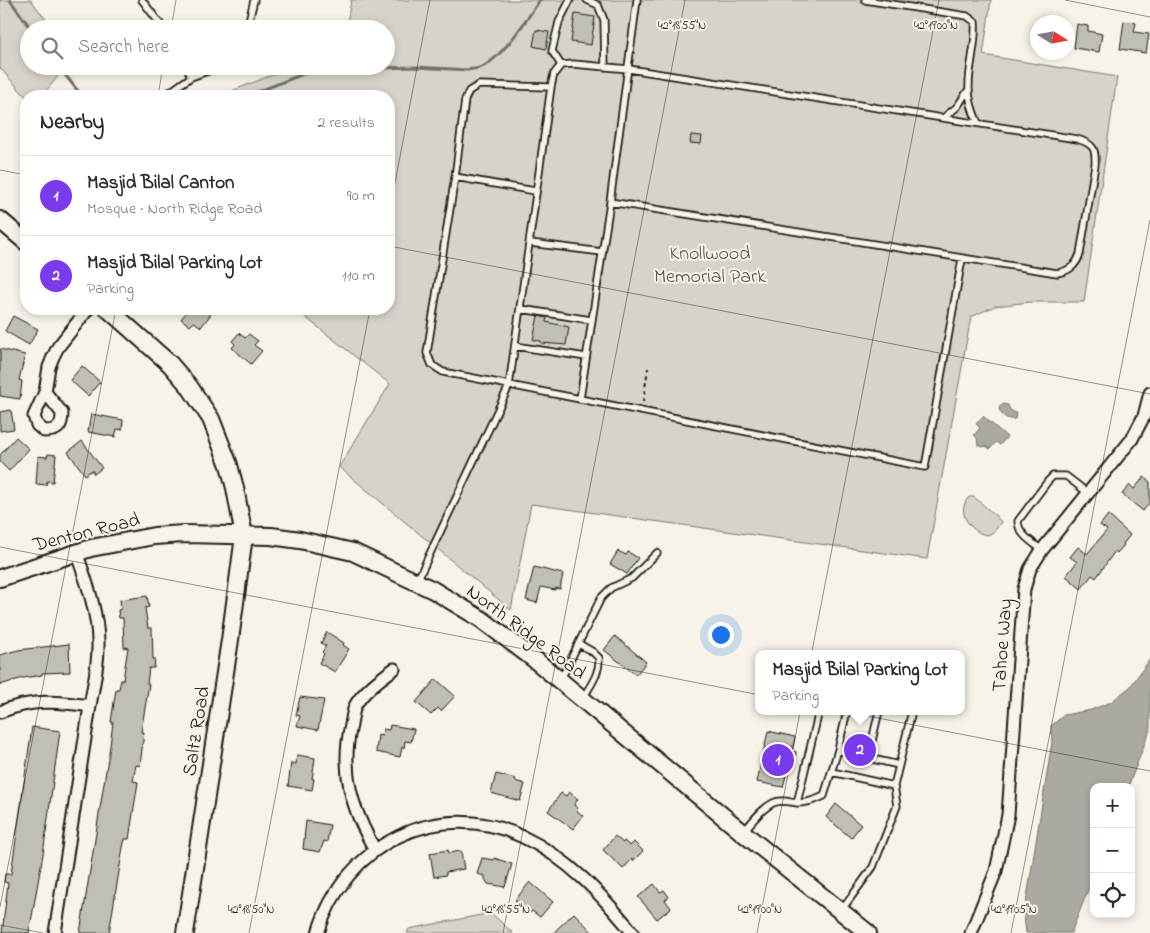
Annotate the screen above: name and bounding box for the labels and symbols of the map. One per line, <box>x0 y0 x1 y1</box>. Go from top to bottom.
north arrow <box>1030 15 1075 60</box>
text: 42°18'55"N <box>658 17 706 35</box>
text: 42°19'00"N <box>914 17 958 35</box>
park label: Knollwood Memorial Park <box>654 240 766 292</box>
street label: Denton Road <box>29 506 143 561</box>
street label: North Ridge Road <box>459 578 592 689</box>
street label: Tahoe Way <box>986 598 1021 693</box>
your location <box>708 622 734 648</box>
street label: Saltz Road <box>176 684 219 778</box>
pin: 2 <box>844 731 876 769</box>
pin: 1 <box>762 741 794 779</box>
text: 42°18'50"N <box>228 901 274 919</box>
text: 42°18'55"N <box>482 901 530 919</box>
text: 42°19'00"N <box>738 901 782 919</box>
text: 42°19'05"N <box>991 901 1037 919</box>

